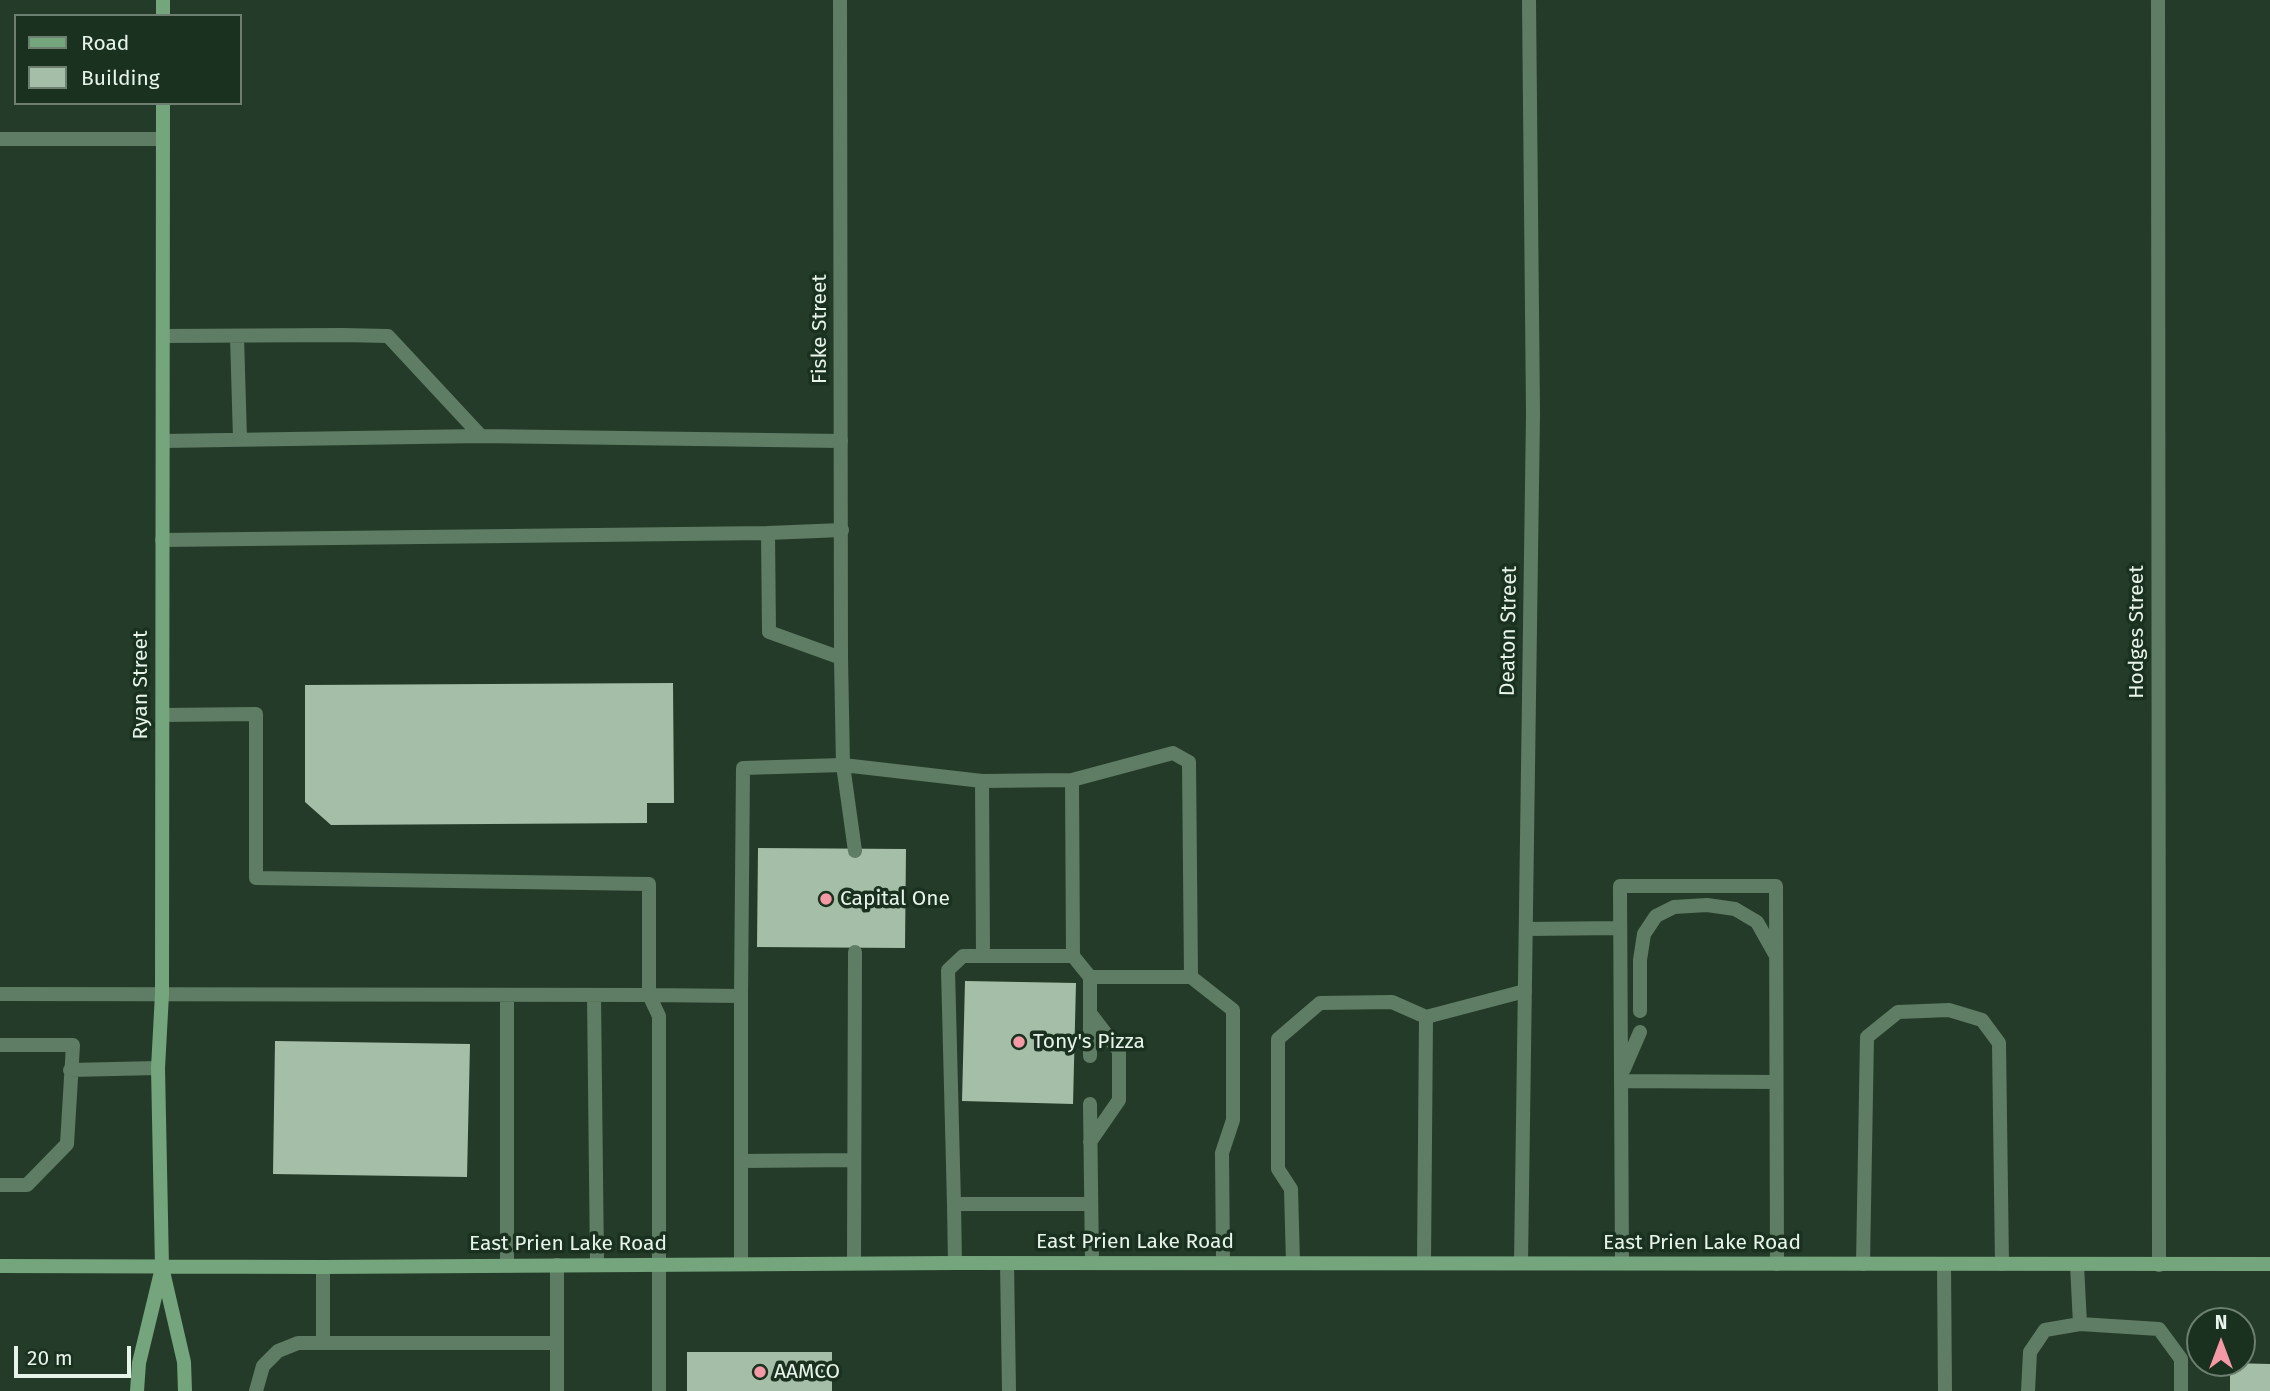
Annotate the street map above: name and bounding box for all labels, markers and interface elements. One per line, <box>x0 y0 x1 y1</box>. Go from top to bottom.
legend <box>14 14 242 105</box>
text: Road <box>81 30 129 56</box>
text: Building <box>81 65 160 91</box>
street label: Fiske Street <box>807 274 833 384</box>
street label: Hodges Street <box>2124 565 2150 699</box>
street label: Deaton Street <box>1495 566 1523 696</box>
street label: Ryan Street <box>128 631 154 739</box>
place label: Capital One <box>840 886 950 912</box>
marker: Capital One <box>818 891 834 907</box>
place label: Tony's Pizza <box>1033 1029 1145 1055</box>
marker: Tony's Pizza <box>1011 1034 1027 1050</box>
street label: East Prien Lake Road <box>1036 1229 1234 1255</box>
street label: East Prien Lake Road <box>1603 1230 1801 1256</box>
street label: East Prien Lake Road <box>469 1231 667 1257</box>
north arrow <box>2186 1307 2256 1377</box>
text: N <box>2215 1311 2227 1334</box>
scale bar <box>18 1332 135 1376</box>
text: 20 m <box>27 1345 73 1371</box>
place label: AAMCO <box>774 1359 840 1385</box>
marker: AAMCO <box>752 1364 768 1380</box>

